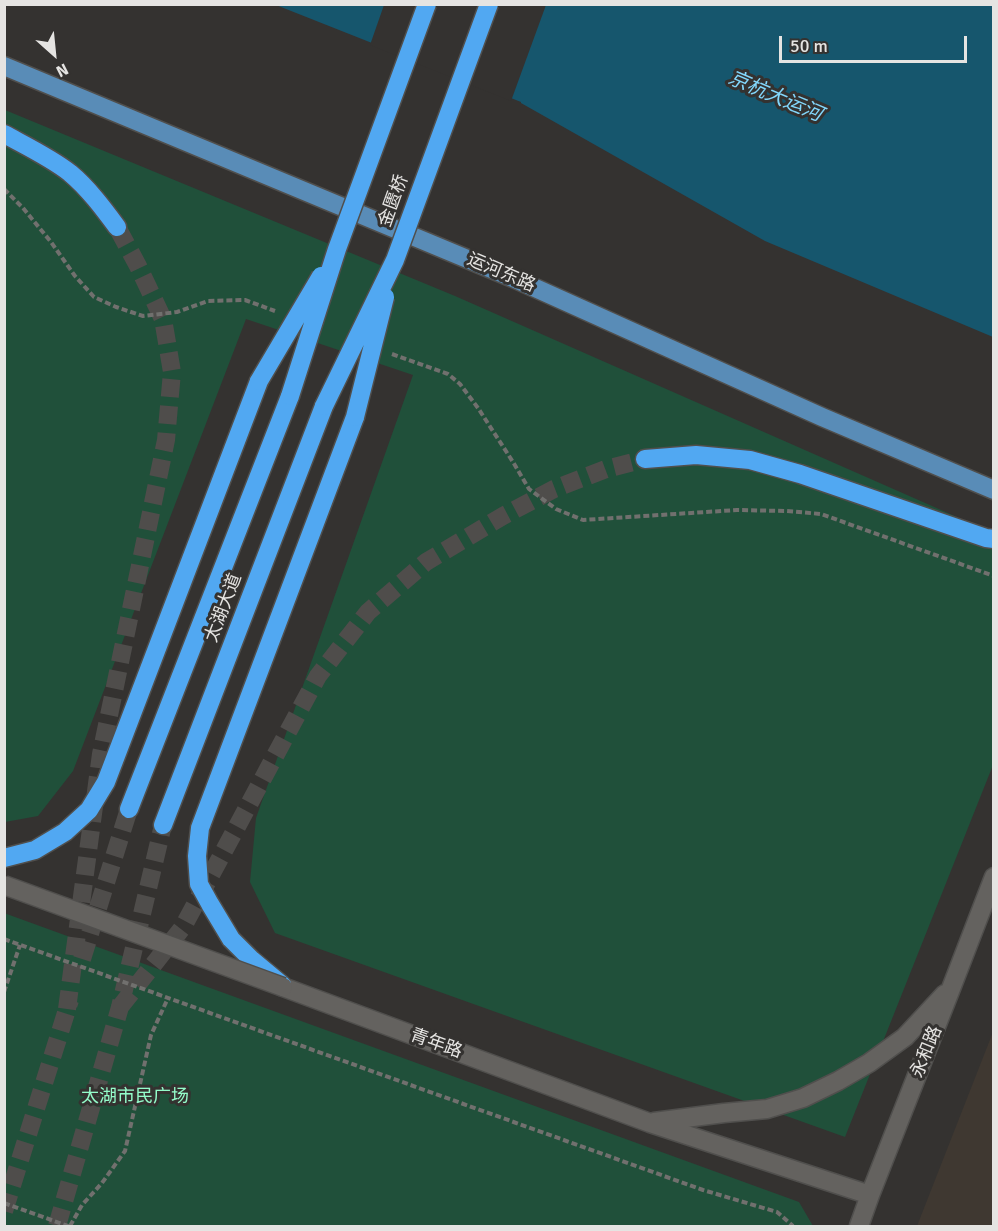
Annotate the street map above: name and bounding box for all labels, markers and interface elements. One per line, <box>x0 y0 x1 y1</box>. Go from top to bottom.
north arrow <box>24 24 84 84</box>
scale bar <box>782 24 970 62</box>
text: 50 m <box>790 35 828 57</box>
text: N <box>53 59 72 81</box>
water label: 京杭大运河 <box>724 66 826 128</box>
street label: 金匮桥 <box>375 172 413 230</box>
street label: 运河东路 <box>464 249 538 297</box>
street label: 太湖大道 <box>201 571 247 645</box>
street label: 永和路 <box>907 1023 947 1081</box>
street label: 青年路 <box>407 1025 465 1063</box>
park label: 太湖市民广场 <box>81 1086 189 1108</box>

